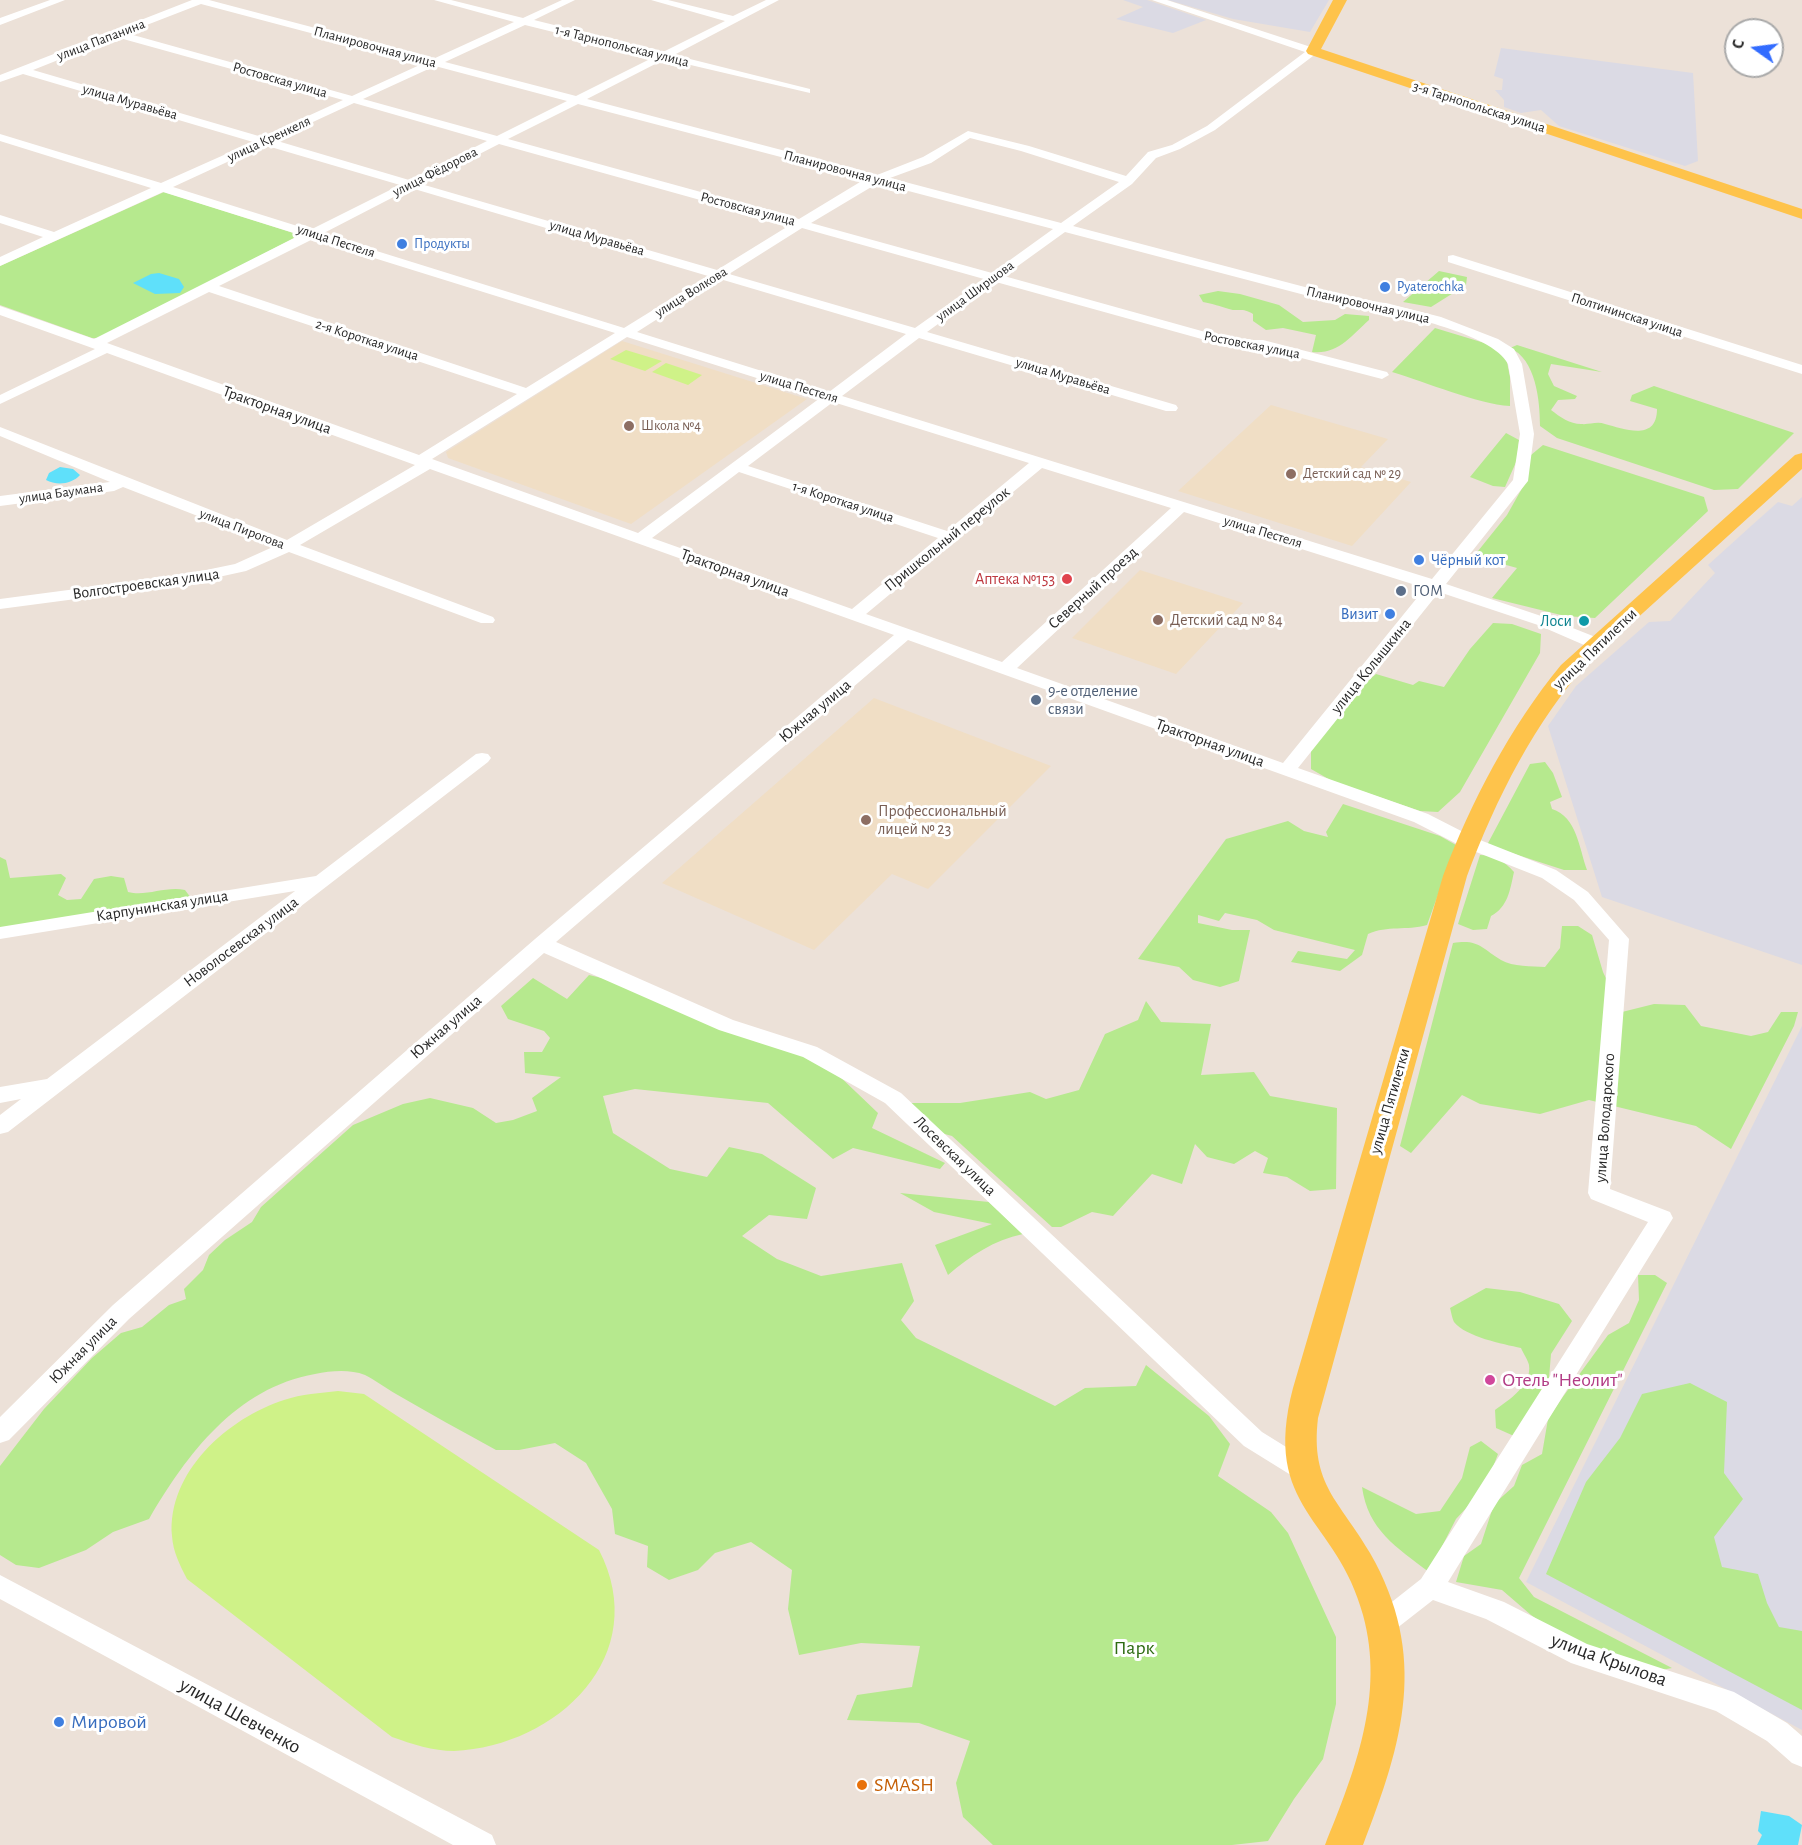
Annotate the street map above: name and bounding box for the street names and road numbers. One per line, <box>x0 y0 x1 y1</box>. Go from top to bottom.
street label: улица Папанина <box>55 15 147 65</box>
street label: 1-я Тарнопольская улица <box>553 21 691 71</box>
street label: Планировочная улица <box>312 23 438 71</box>
street label: Ростовская улица <box>231 58 329 102</box>
street label: 3-я Тарнопольская улица <box>1411 78 1547 136</box>
street label: улица Муравьёва <box>81 80 179 124</box>
street label: улица Кренкеля <box>225 112 313 166</box>
street label: улица Фёдорова <box>390 143 480 201</box>
street label: Планировочная улица <box>782 147 908 195</box>
street label: Ростовская улица <box>699 188 797 230</box>
street label: улица Муравьёва <box>548 216 646 260</box>
street label: улица Пестеля <box>295 221 377 261</box>
street label: улица Ширшова <box>933 257 1017 325</box>
street label: улица Волкова <box>652 263 730 321</box>
street label: Планировочная улица <box>1305 283 1431 327</box>
street label: Полтининская улица <box>1569 289 1685 341</box>
street label: 2-я Короткая улица <box>313 315 421 365</box>
street label: Ростовская улица <box>1203 327 1301 363</box>
street label: улица Муравьёва <box>1014 354 1112 398</box>
street label: улица Пестеля <box>758 367 840 407</box>
street label: Тракторная улица <box>220 381 334 439</box>
street label: 1-я Короткая улица <box>790 478 896 526</box>
street label: улица Баумана <box>18 479 104 507</box>
street label: Пришкольный переулок <box>880 482 1014 596</box>
street label: улица Пирогова <box>197 505 287 553</box>
street label: улица Пестеля <box>1222 512 1304 552</box>
street label: Северный проезд <box>1044 543 1142 633</box>
street label: Тракторная улица <box>678 544 792 602</box>
street label: Волгостроевская улица <box>71 564 221 604</box>
street label: улица Пятилетки <box>1549 604 1641 694</box>
street label: улица Колышкина <box>1327 614 1415 718</box>
street label: Южная улица <box>775 675 855 747</box>
street label: Тракторная улица <box>1153 714 1267 772</box>
street label: Карпунинская улица <box>95 886 229 926</box>
street label: Новолосевская улица <box>180 893 302 991</box>
street label: Южная улица <box>406 991 486 1063</box>
street label: улица Пятилетки <box>1366 1046 1414 1156</box>
street label: улица Володарского <box>1591 1053 1619 1183</box>
street label: Лосевская улица <box>910 1112 1000 1200</box>
street label: Южная улица <box>45 1312 121 1388</box>
street label: улица Крылова <box>1548 1628 1670 1692</box>
street label: улица Шевченко <box>175 1673 305 1759</box>

